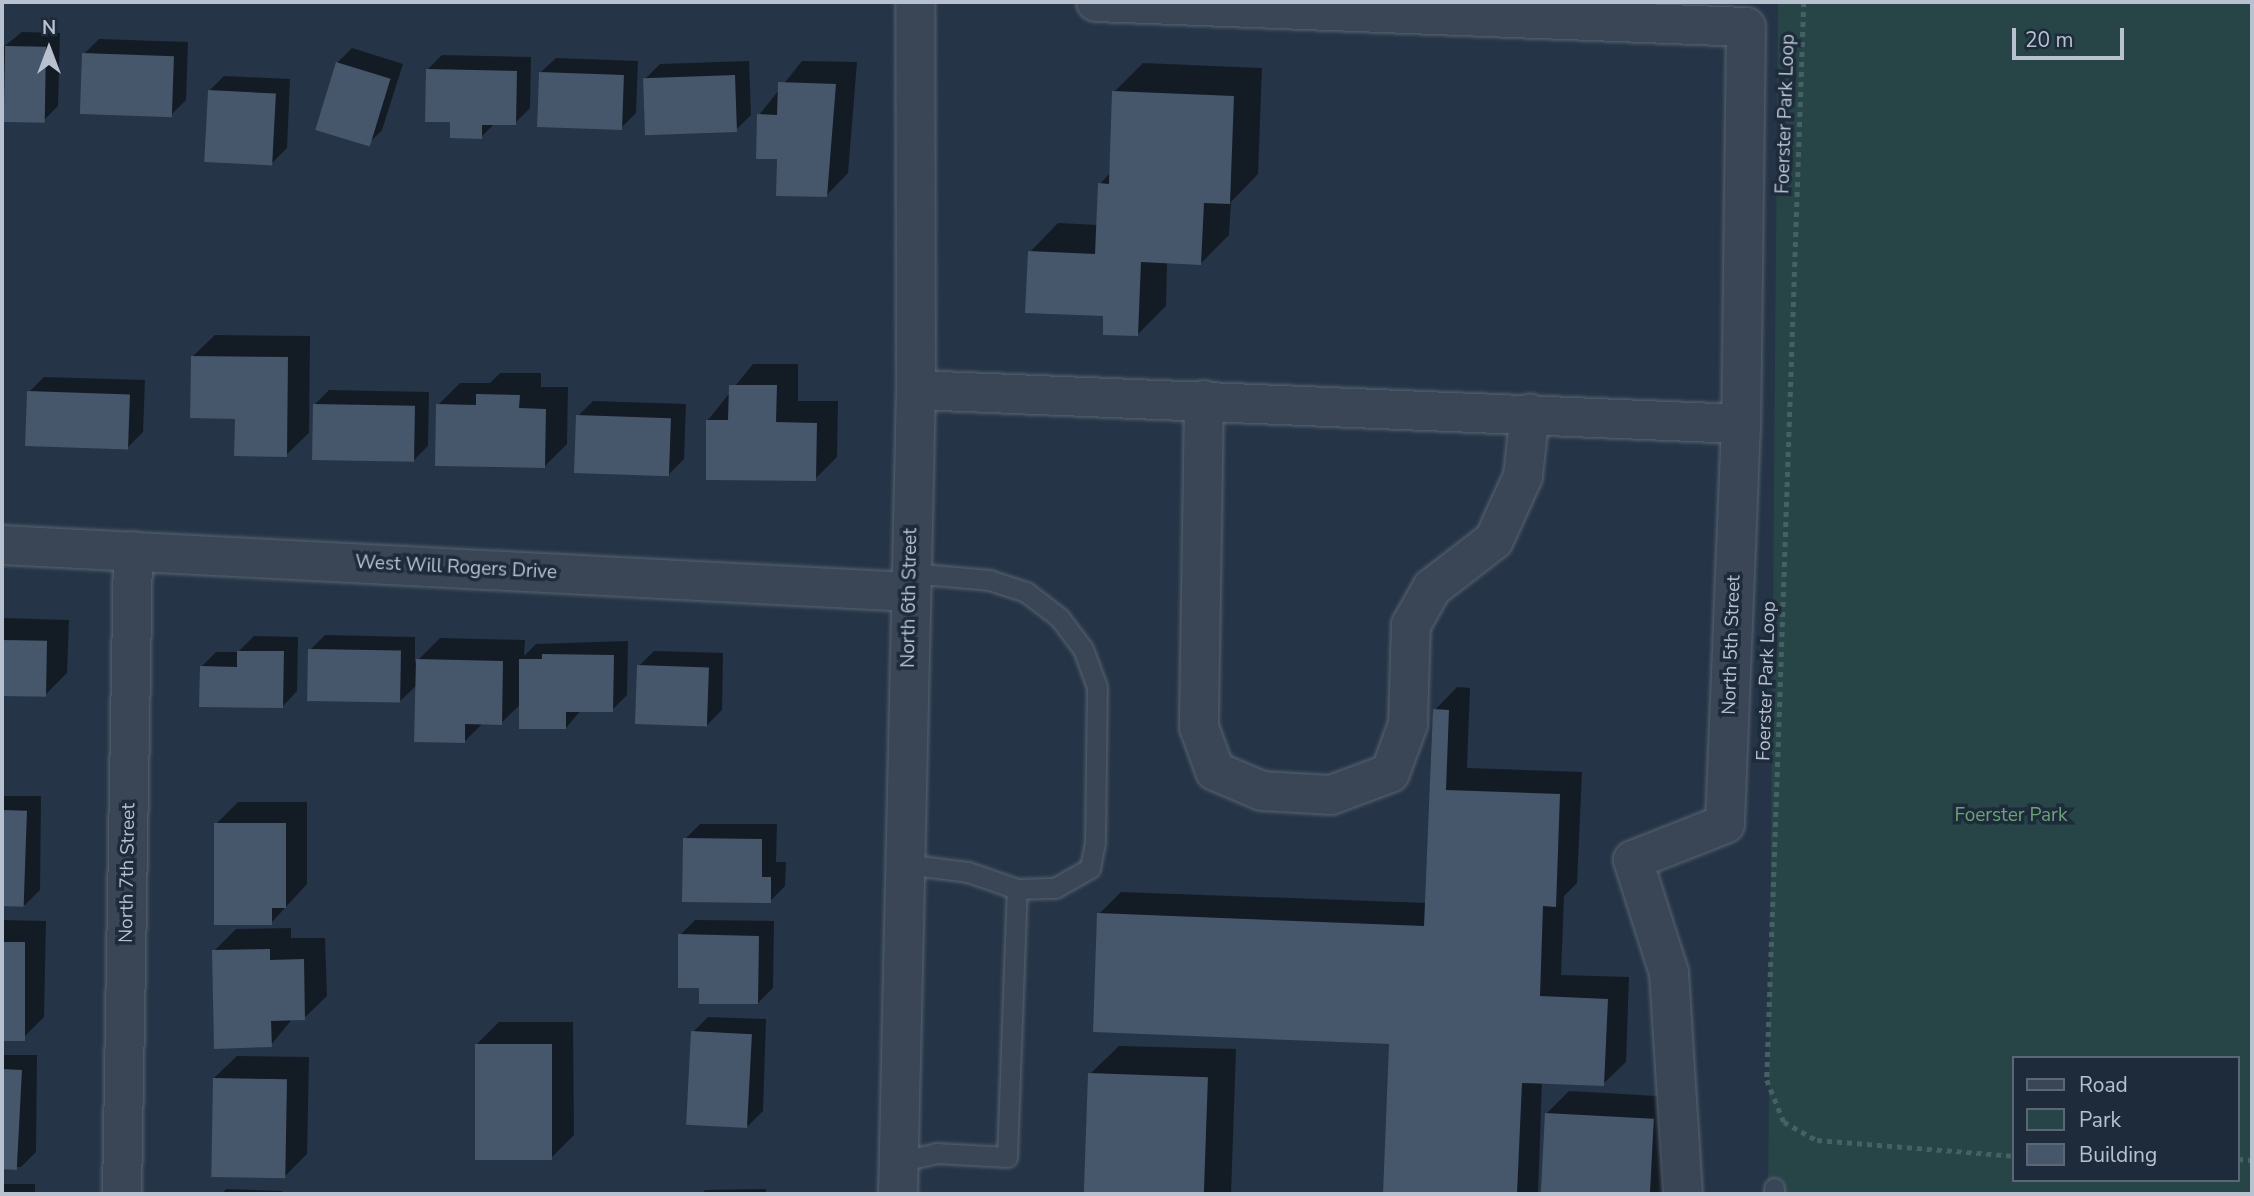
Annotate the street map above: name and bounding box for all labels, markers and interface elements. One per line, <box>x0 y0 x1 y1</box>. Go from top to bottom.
north arrow <box>14 14 84 84</box>
scale bar <box>2016 14 2128 58</box>
text: N <box>42 15 56 41</box>
text: 20 m <box>2025 26 2074 54</box>
street label: Foerster Park Loop <box>1772 34 1800 194</box>
street label: North 6th Street <box>897 528 923 668</box>
street label: West Will Rogers Drive <box>355 551 557 585</box>
street label: North 5th Street <box>1718 575 1746 715</box>
street label: Foerster Park Loop <box>1753 601 1781 761</box>
street label: North 7th Street <box>115 803 141 943</box>
park label: Foerster Park <box>1955 805 2067 827</box>
legend <box>2012 1056 2240 1182</box>
text: Road <box>2079 1071 2128 1099</box>
text: Park <box>2079 1106 2121 1134</box>
text: Building <box>2079 1141 2157 1169</box>

